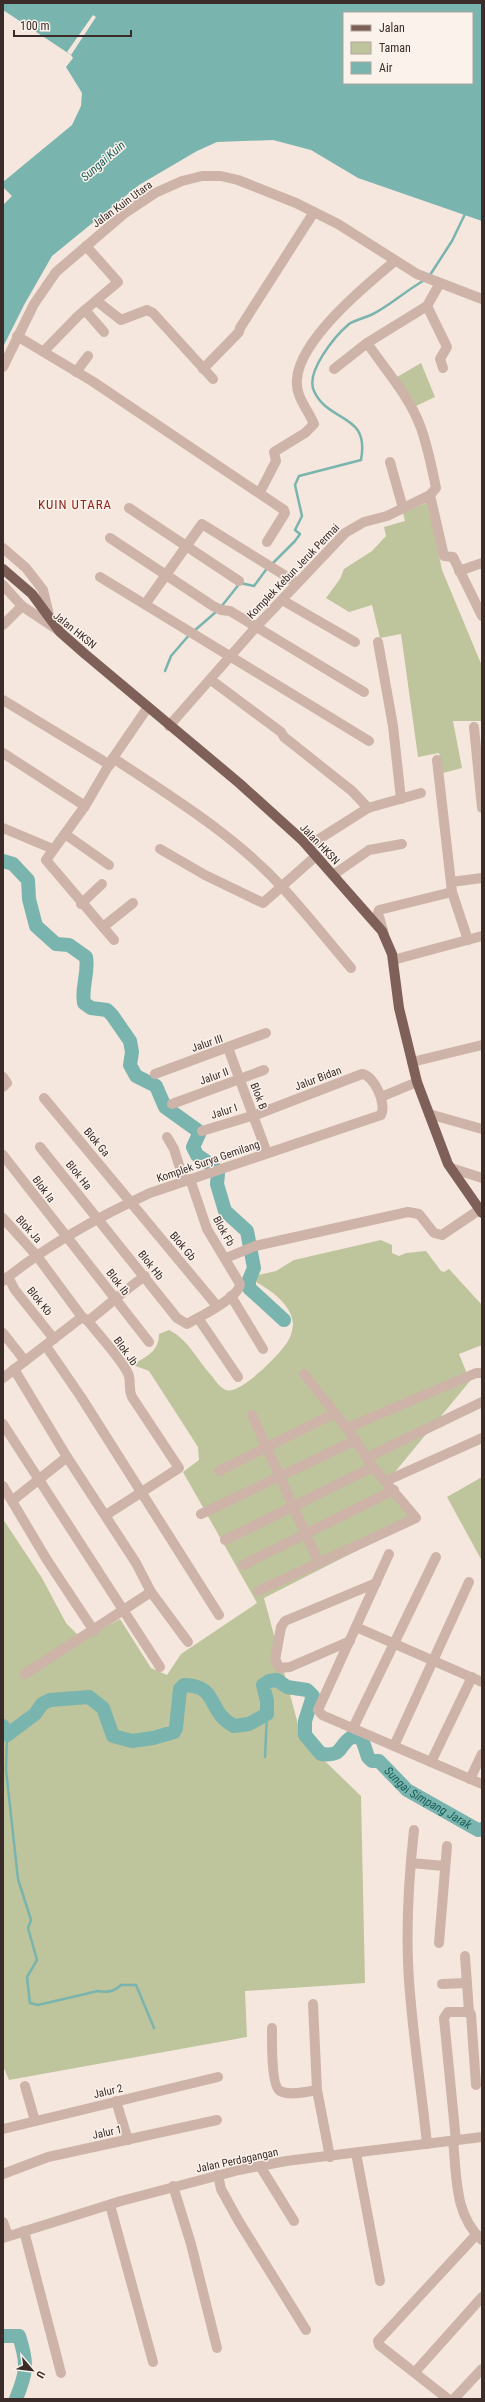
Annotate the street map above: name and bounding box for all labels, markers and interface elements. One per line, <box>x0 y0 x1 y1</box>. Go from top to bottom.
scale bar <box>14 12 131 38</box>
legend <box>343 12 473 84</box>
text: 100 m <box>20 19 50 33</box>
text: Jalan <box>379 21 405 35</box>
text: Taman <box>379 41 411 55</box>
text: Air <box>379 61 393 75</box>
water label: Sungai Kuin <box>78 138 128 184</box>
street label: Jalan Kuin Utara <box>90 178 155 231</box>
district label: KUIN UTARA <box>38 497 112 512</box>
street label: Komplek Kebun Jeruk Permai <box>245 521 342 622</box>
street label: Jalan HKSN <box>51 609 99 652</box>
street label: Jalan HKSN <box>297 821 342 867</box>
street label: Jalur III <box>190 1032 225 1055</box>
street label: Jalur Bidan <box>293 1064 343 1093</box>
street label: Jalur II <box>198 1065 230 1088</box>
street label: Blok B <box>248 1081 270 1111</box>
street label: Jalur I <box>209 1101 239 1122</box>
street label: Blok Ga <box>81 1125 112 1159</box>
street label: Komplek Surya Gemilang <box>155 1138 261 1185</box>
street label: Blok Ha <box>63 1158 94 1192</box>
street label: Blok Ia <box>30 1174 58 1205</box>
street label: Blok Ja <box>13 1213 44 1246</box>
street label: Blok Fb <box>210 1214 237 1248</box>
street label: Blok Gb <box>167 1229 198 1263</box>
street label: Blok Hb <box>135 1248 166 1283</box>
street label: Blok Ib <box>103 1267 132 1298</box>
street label: Blok Kb <box>24 1284 55 1318</box>
street label: Blok Jb <box>111 1334 140 1368</box>
water label: Sungai Simpang Jarak <box>381 1764 475 1832</box>
street label: Jalur 2 <box>92 2082 124 2101</box>
street label: Jalur 1 <box>91 2123 123 2142</box>
street label: Jalan Perdagangan <box>195 2145 279 2176</box>
north arrow <box>12 2350 52 2390</box>
text: U <box>33 2369 48 2380</box>

